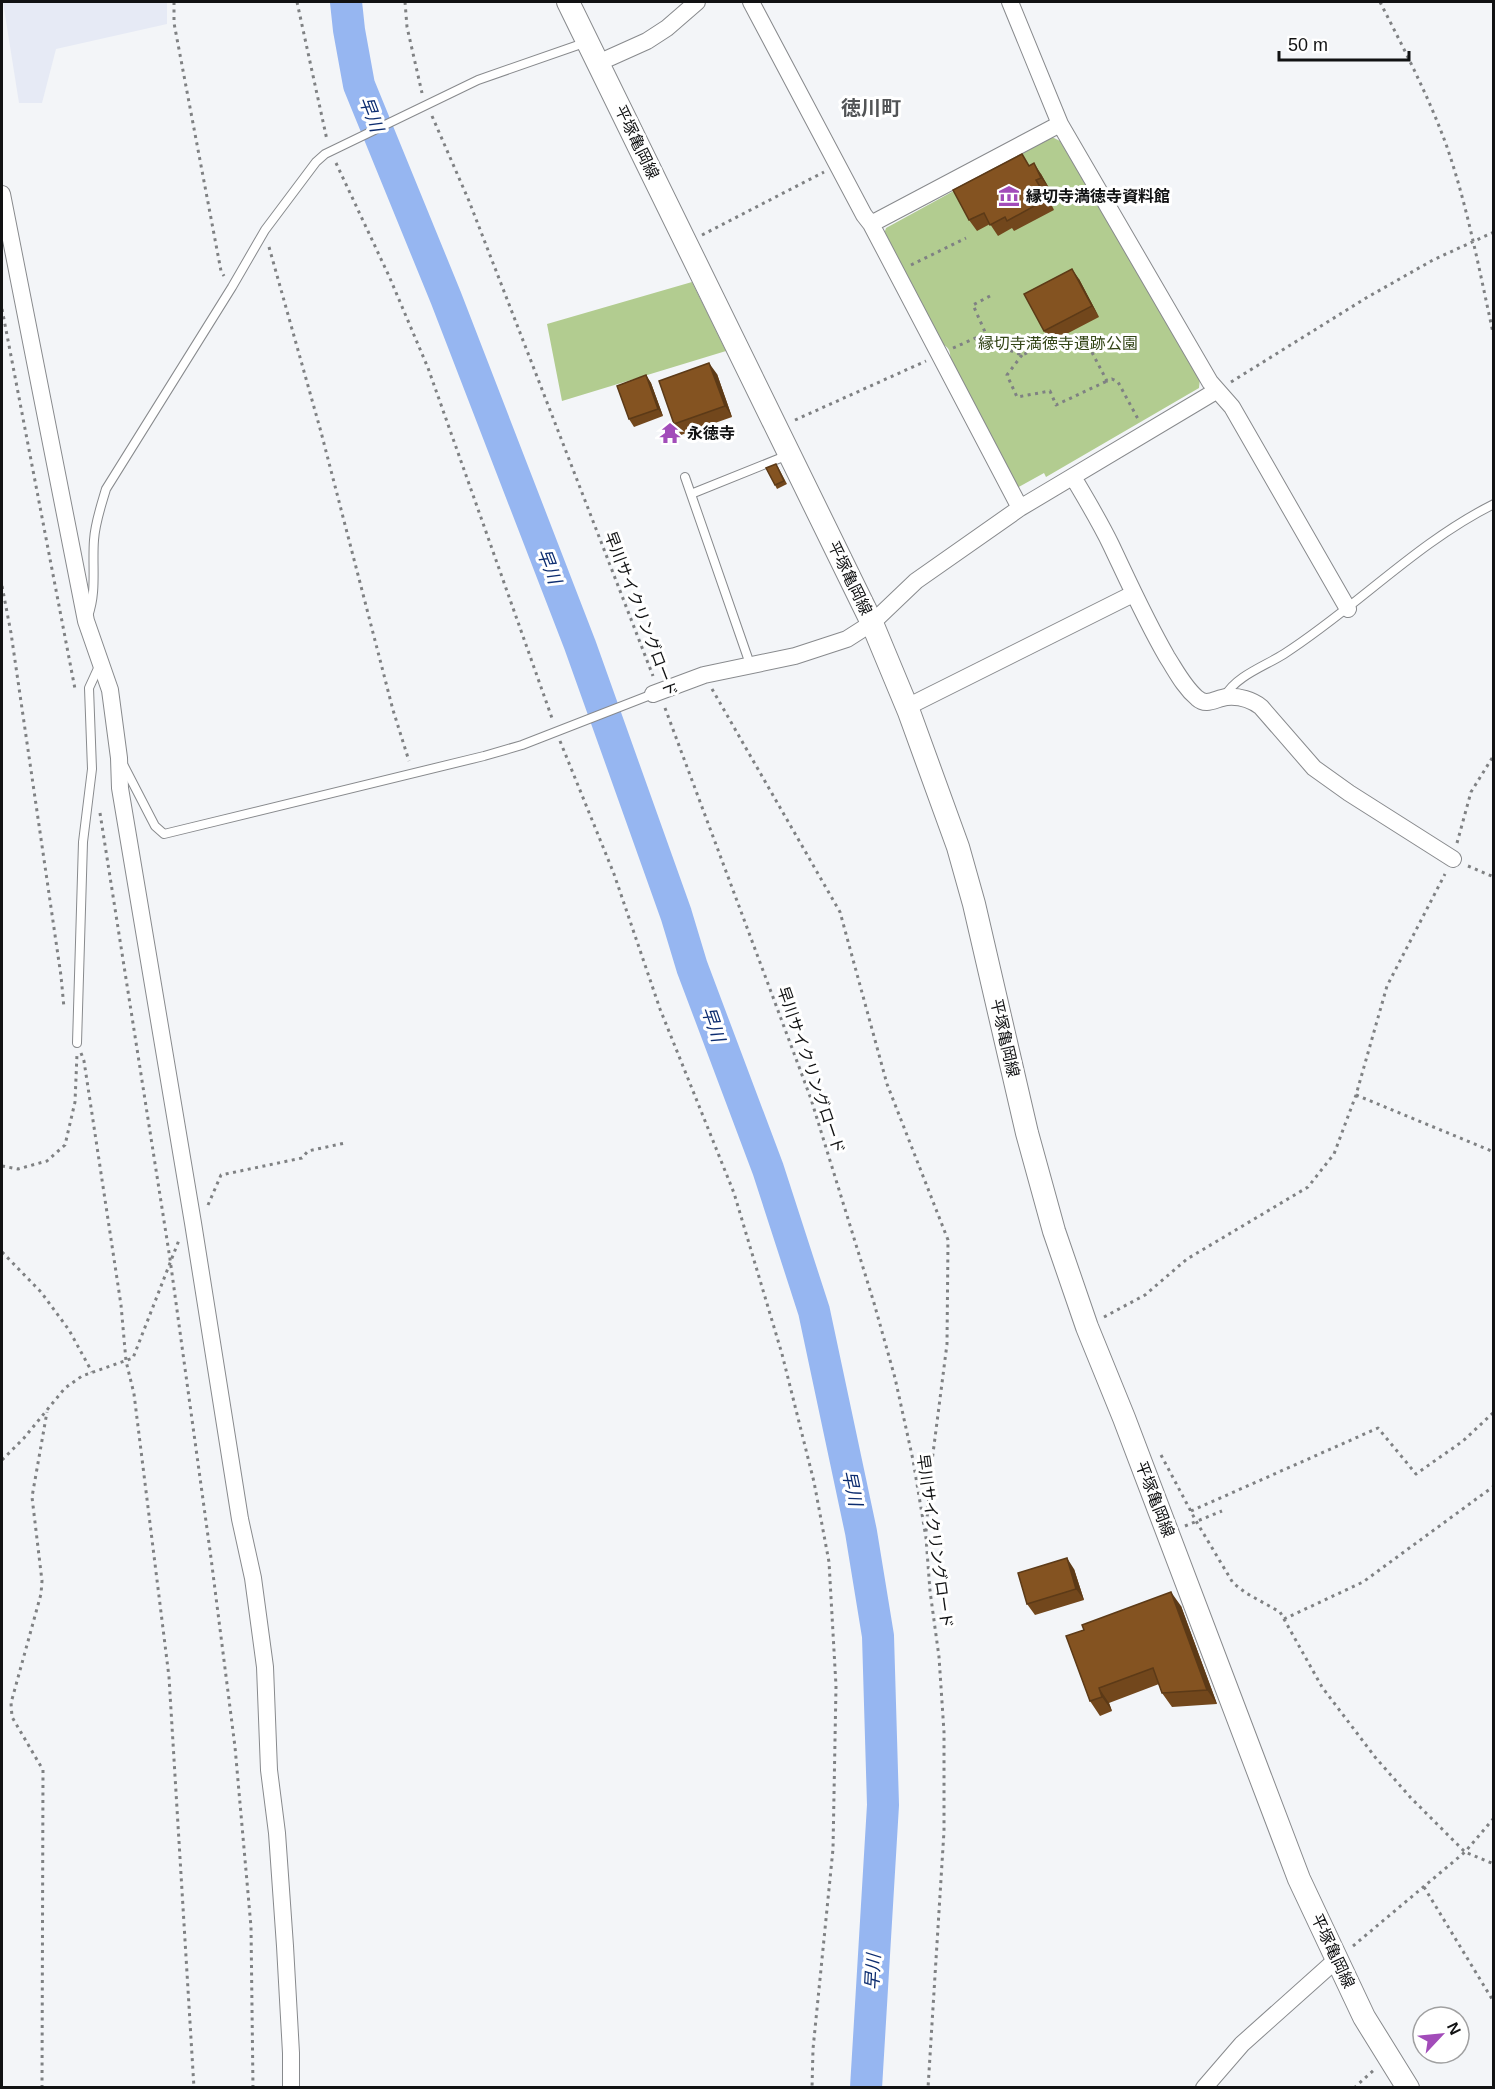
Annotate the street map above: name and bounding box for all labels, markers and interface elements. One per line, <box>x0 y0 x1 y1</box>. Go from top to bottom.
scale bar <box>1279 24 1410 62</box>
text: 50 m <box>1288 35 1328 55</box>
water label: 早川 <box>355 94 388 136</box>
district label: 徳川町 <box>841 97 901 119</box>
street label: 平塚亀岡線 <box>612 102 662 182</box>
museum icon: 縁切寺満徳寺資料館 <box>997 184 1021 208</box>
place label: 縁切寺満徳寺資料館 <box>1026 187 1170 205</box>
park label: 縁切寺満徳寺遺跡公園 <box>978 335 1138 352</box>
temple icon: 永徳寺 <box>658 421 682 445</box>
place label: 永徳寺 <box>687 425 735 442</box>
street label: 早川サイクリングロード <box>602 529 680 699</box>
street label: 平塚亀岡線 <box>825 538 875 618</box>
water label: 早川 <box>533 546 566 588</box>
street label: 早川サイクリングロード <box>774 984 848 1156</box>
street label: 平塚亀岡線 <box>988 997 1022 1079</box>
water label: 早川 <box>698 1004 729 1046</box>
street label: 早川サイクリングロード <box>914 1453 956 1629</box>
street label: 平塚亀岡線 <box>1133 1459 1177 1539</box>
water label: 早川 <box>838 1468 866 1510</box>
street label: 平塚亀岡線 <box>1308 1911 1358 1991</box>
water label: 早川 <box>862 1952 884 1990</box>
north arrow <box>1411 2005 1471 2065</box>
text: N <box>1444 2020 1464 2038</box>

